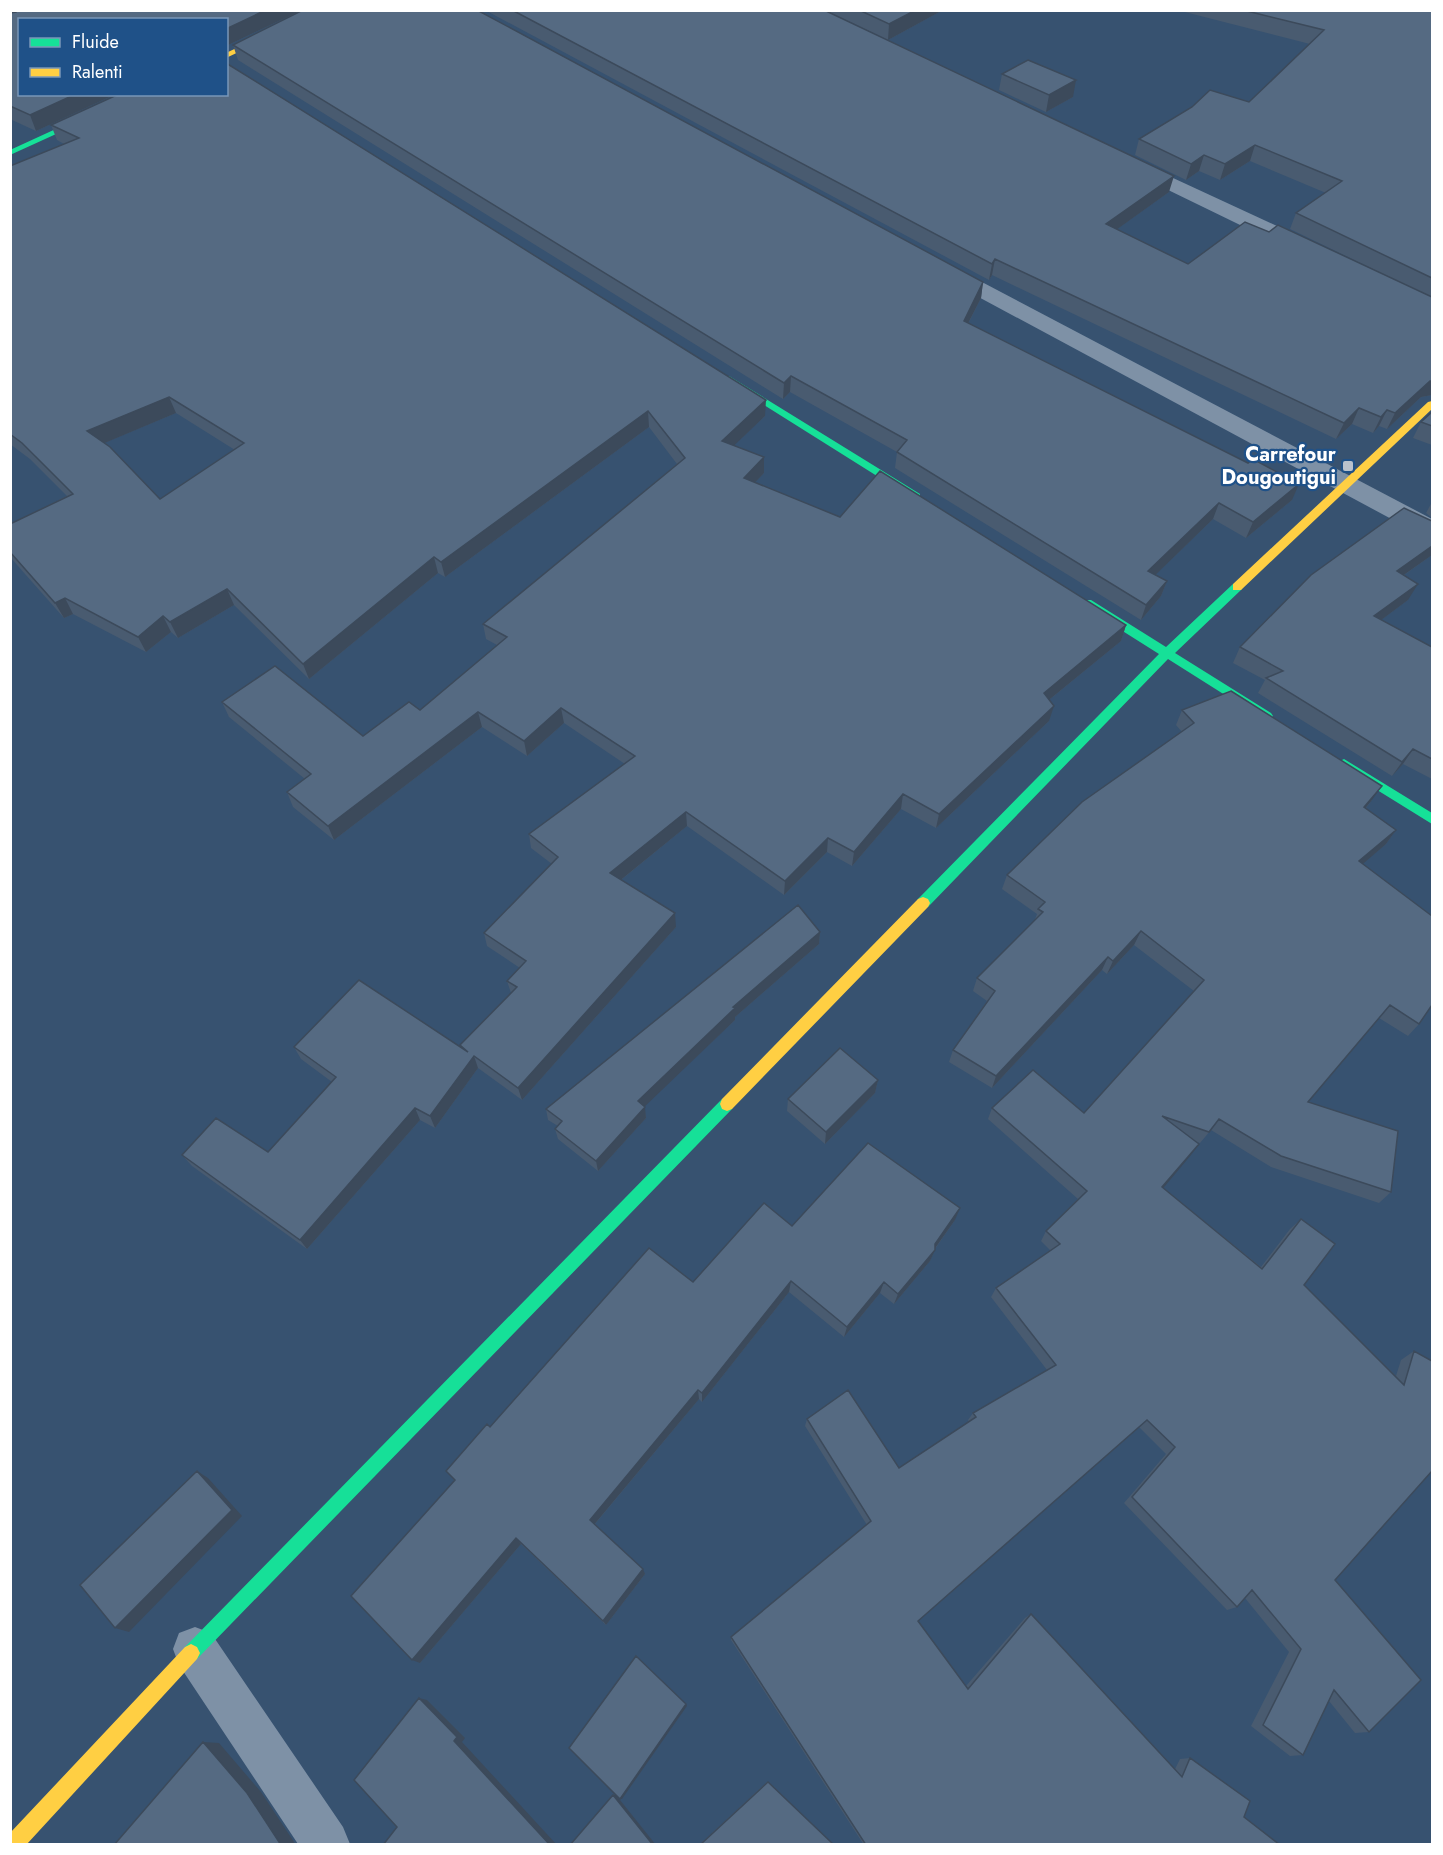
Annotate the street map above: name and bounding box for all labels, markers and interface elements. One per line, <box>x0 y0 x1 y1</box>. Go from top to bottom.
legend <box>18 18 228 96</box>
text: Fluide <box>72 29 119 55</box>
text: Ralenti <box>72 59 123 85</box>
place label: Carrefour Dougoutigui <box>1221 440 1337 492</box>
marker: Carrefour Dougoutigui <box>1341 459 1355 473</box>

